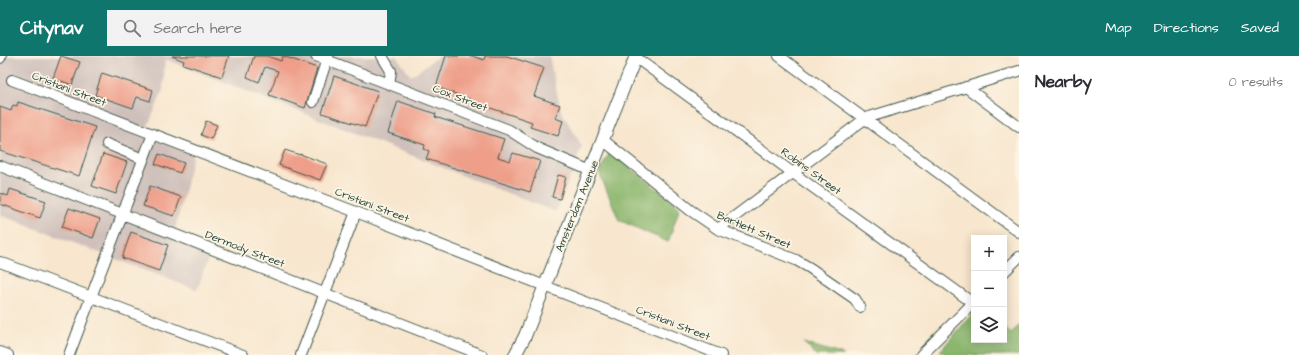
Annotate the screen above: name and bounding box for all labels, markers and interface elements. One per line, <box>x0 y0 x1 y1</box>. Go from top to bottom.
search box <box>107 10 387 46</box>
text: Citynav <box>20 15 83 42</box>
icon: search <box>121 17 143 39</box>
text: Search here <box>153 18 242 39</box>
text: Map <box>1105 18 1132 38</box>
text: Directions <box>1154 18 1219 38</box>
text: Saved <box>1241 18 1279 38</box>
street label: Cristiani Street <box>30 68 109 110</box>
text: Nearby <box>1035 70 1092 94</box>
text: 0 results <box>1228 73 1283 91</box>
street label: Cox Street <box>430 81 490 116</box>
street label: Robins Street <box>778 144 845 198</box>
street label: Amsterdam Avenue <box>552 158 602 254</box>
street label: Cristiani Street <box>333 184 412 226</box>
street label: Bartlett Street <box>715 208 794 253</box>
street label: Dermody Street <box>203 227 287 272</box>
map controls <box>971 235 1007 343</box>
button: + <box>971 235 1007 271</box>
button: − <box>971 271 1007 307</box>
street label: Cristiani Street <box>634 302 713 344</box>
button: layers <box>971 307 1007 343</box>

